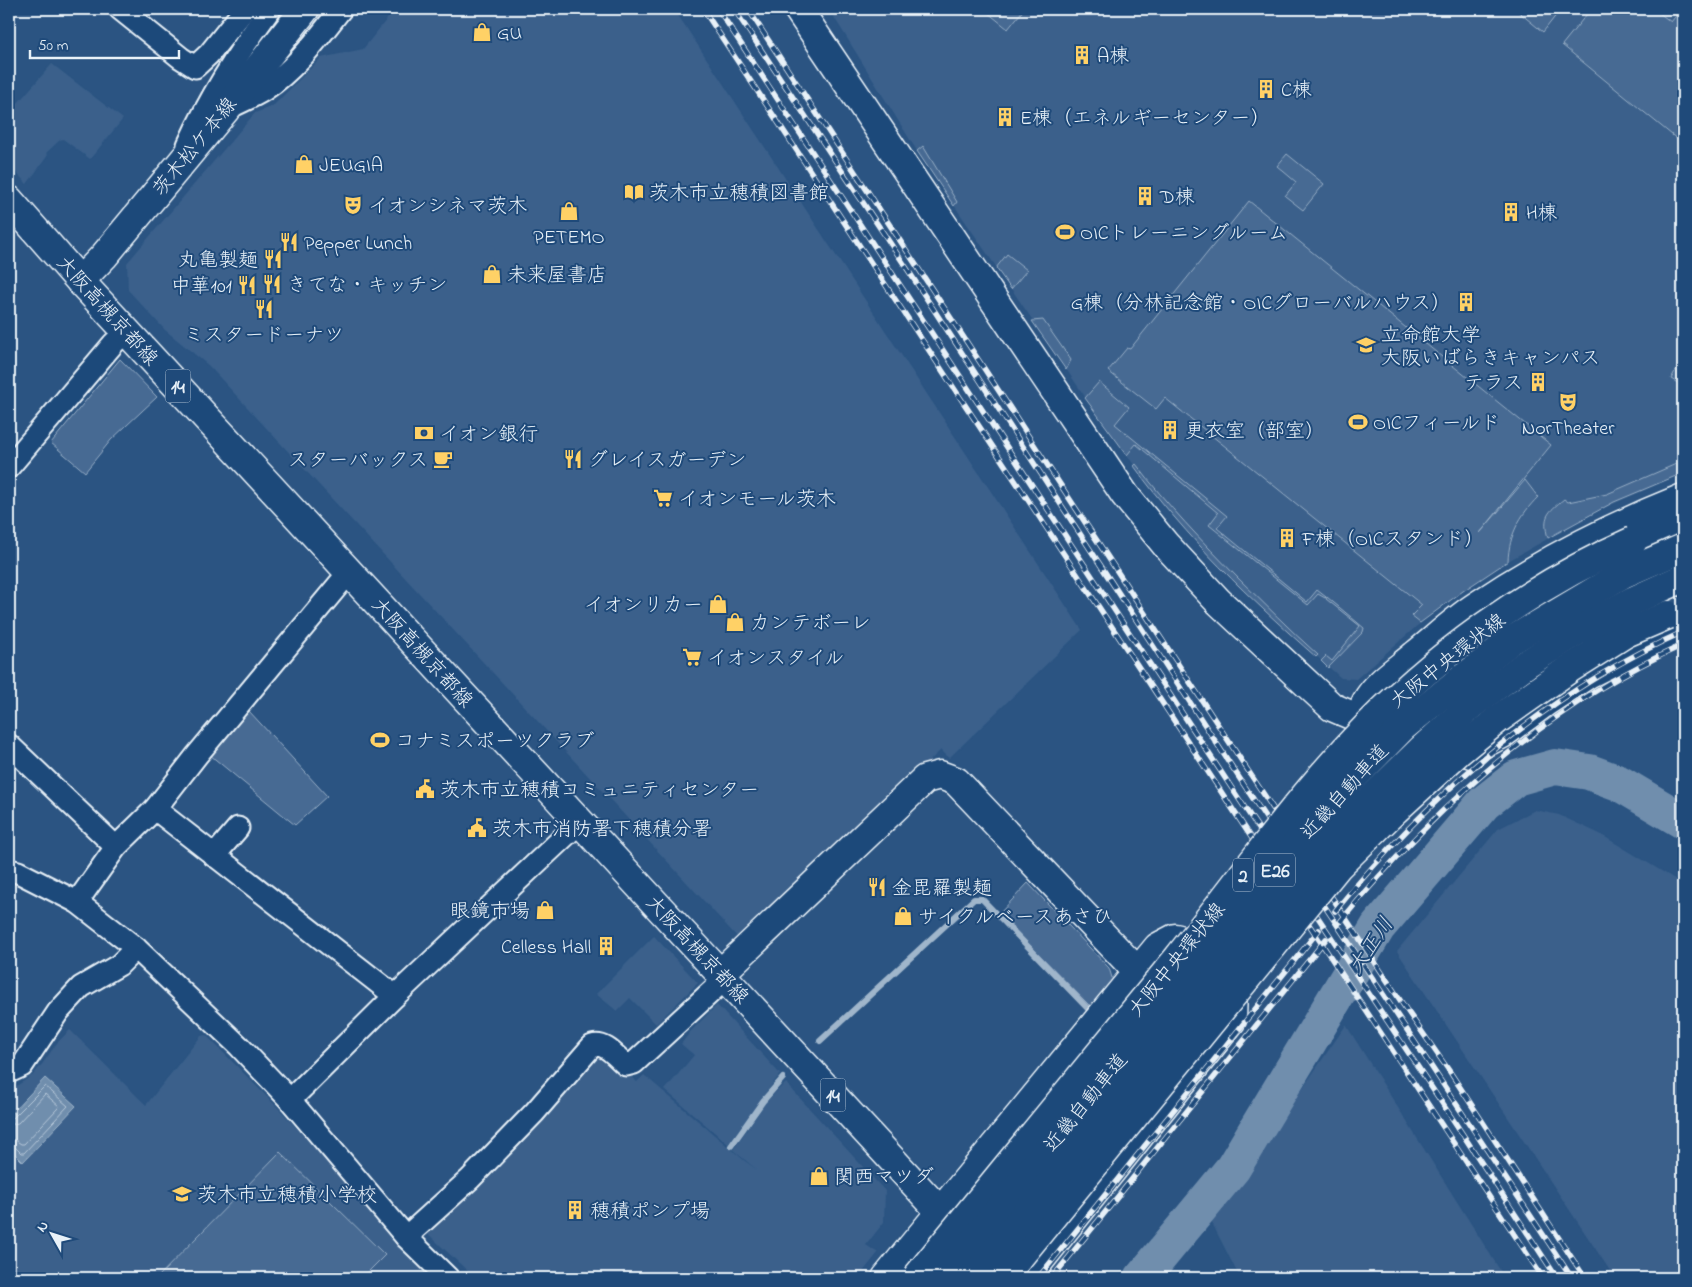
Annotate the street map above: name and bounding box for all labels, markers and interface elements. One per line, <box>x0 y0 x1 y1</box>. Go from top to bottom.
place label: GU <box>497 20 522 49</box>
shop icon: GU <box>471 21 493 43</box>
scale bar <box>30 28 179 60</box>
text: 50 m <box>38 35 69 57</box>
place label: A棟 <box>1097 43 1129 72</box>
building icon: A棟 <box>1071 44 1093 66</box>
place label: C棟 <box>1281 77 1312 106</box>
building icon: C棟 <box>1255 78 1277 100</box>
street label: 茨木松ケ本線 <box>147 92 245 203</box>
place label: E棟（エネルギーセンター） <box>1020 105 1271 134</box>
building icon: E棟（エネルギーセンター） <box>994 106 1016 128</box>
place label: JEUGIA <box>319 152 383 181</box>
shop icon: JEUGIA <box>293 153 315 175</box>
place label: 茨木市立穂積図書館 <box>649 180 829 209</box>
library icon: 茨木市立穂積図書館 <box>623 181 645 203</box>
place label: D棟 <box>1159 184 1195 213</box>
building icon: D棟 <box>1134 185 1156 207</box>
place label: イオンシネマ茨木 <box>368 193 527 222</box>
theatre icon: イオンシネマ茨木 <box>342 194 364 216</box>
shop icon: PETEMO <box>558 200 580 222</box>
place label: H棟 <box>1526 200 1558 229</box>
building icon: H棟 <box>1500 201 1522 223</box>
place label: OICトレーニングルーム <box>1080 220 1288 249</box>
sports icon: OICトレーニングルーム <box>1054 221 1076 243</box>
place label: PETEMO <box>533 224 605 253</box>
place label: Pepper Lunch <box>304 230 412 259</box>
restaurant icon: Pepper Lunch <box>278 231 300 253</box>
place label: 丸亀製麺 <box>178 247 258 276</box>
restaurant icon: 丸亀製麺 <box>262 248 284 270</box>
street label: 大阪高槻京都線 <box>49 250 164 373</box>
place label: 未来屋書店 <box>507 262 607 291</box>
shop icon: 未来屋書店 <box>481 263 503 285</box>
place label: きてな・キッチン <box>287 272 447 301</box>
place label: 中華101 <box>171 273 232 302</box>
restaurant icon: きてな・キッチン <box>261 273 283 295</box>
restaurant icon: 中華101 <box>236 274 258 296</box>
place label: G棟（分林記念館・OICグローバルハウス） <box>1071 290 1451 319</box>
building icon: G棟（分林記念館・OICグローバルハウス） <box>1455 291 1477 313</box>
restaurant icon: ミスタードーナツ <box>253 298 275 320</box>
place label: ミスタードーナツ <box>184 322 344 351</box>
place label: 立命館大学 大阪いばらきキャンパス <box>1381 322 1600 374</box>
school or university icon: 立命館大学 大阪いばらきキャンパス <box>1355 334 1377 356</box>
road number: 14 <box>166 370 190 402</box>
place label: テラス <box>1464 370 1523 399</box>
building icon: テラス <box>1527 371 1549 393</box>
theatre icon: NorTheater <box>1557 391 1579 413</box>
place label: OICフィールド <box>1373 410 1501 439</box>
sports icon: OICフィールド <box>1347 411 1369 433</box>
place label: NorTheater <box>1522 415 1615 444</box>
place label: 更衣室（部室） <box>1185 418 1325 447</box>
building icon: 更衣室（部室） <box>1159 419 1181 441</box>
place label: イオン銀行 <box>439 421 538 450</box>
bank icon: イオン銀行 <box>413 422 435 444</box>
place label: スターバックス <box>288 447 428 476</box>
place label: グレイスガーデン <box>588 447 746 476</box>
cafe icon: スターバックス <box>432 448 454 470</box>
restaurant icon: グレイスガーデン <box>562 448 584 470</box>
place label: イオンモール茨木 <box>678 486 836 515</box>
supermarket icon: イオンモール茨木 <box>652 487 674 509</box>
place label: F棟（OICスタンド） <box>1301 526 1484 555</box>
building icon: F棟（OICスタンド） <box>1276 527 1298 549</box>
street label: 大阪高槻京都線 <box>364 592 479 715</box>
place label: イオンリカー <box>584 592 703 621</box>
shop icon: イオンリカー <box>707 593 729 615</box>
street label: 大阪中央環状線 <box>1384 607 1513 716</box>
place label: カンテボーレ <box>750 610 870 639</box>
shop icon: カンテボーレ <box>724 611 746 633</box>
place label: イオンスタイル <box>707 645 845 674</box>
supermarket icon: イオンスタイル <box>681 646 703 668</box>
place label: コナミスポーツクラブ <box>395 728 595 757</box>
sports icon: コナミスポーツクラブ <box>369 729 391 751</box>
street label: 近畿自動車道 <box>1295 738 1397 847</box>
place label: 茨木市立穂積コミュニティセンター <box>440 777 759 806</box>
public building icon: 茨木市立穂積コミュニティセンター <box>414 778 436 800</box>
place label: 茨木市消防署下穂積分署 <box>492 816 712 845</box>
public building icon: 茨木市消防署下穂積分署 <box>466 817 488 839</box>
road number: E26 <box>1255 854 1295 886</box>
road number: 2 <box>1233 858 1253 892</box>
place label: 金毘羅製麺 <box>892 875 992 904</box>
restaurant icon: 金毘羅製麺 <box>866 876 888 898</box>
street label: 大阪高槻京都線 <box>638 890 755 1012</box>
street label: 大阪中央環状線 <box>1123 897 1233 1024</box>
place label: 眼鏡市場 <box>450 898 530 927</box>
shop icon: 眼鏡市場 <box>534 899 556 921</box>
place label: サイクルベースあさひ <box>918 904 1112 933</box>
shop icon: サイクルベースあさひ <box>892 905 914 927</box>
water label: 大正川 <box>1342 912 1402 981</box>
place label: Celless Hall <box>501 934 591 963</box>
building icon: Celless Hall <box>595 935 617 957</box>
street label: 近畿自動車道 <box>1038 1048 1136 1159</box>
road number: 14 <box>820 1078 846 1112</box>
place label: 関西マツダ <box>834 1164 934 1193</box>
shop icon: 関西マツダ <box>808 1165 830 1187</box>
place label: 茨木市立穂積小学校 <box>197 1182 377 1211</box>
school or university icon: 茨木市立穂積小学校 <box>171 1183 193 1205</box>
place label: 穂積ポンプ場 <box>590 1198 710 1227</box>
building icon: 穂積ポンプ場 <box>564 1199 586 1221</box>
north arrow <box>28 1210 78 1260</box>
text: N <box>32 1216 54 1237</box>

